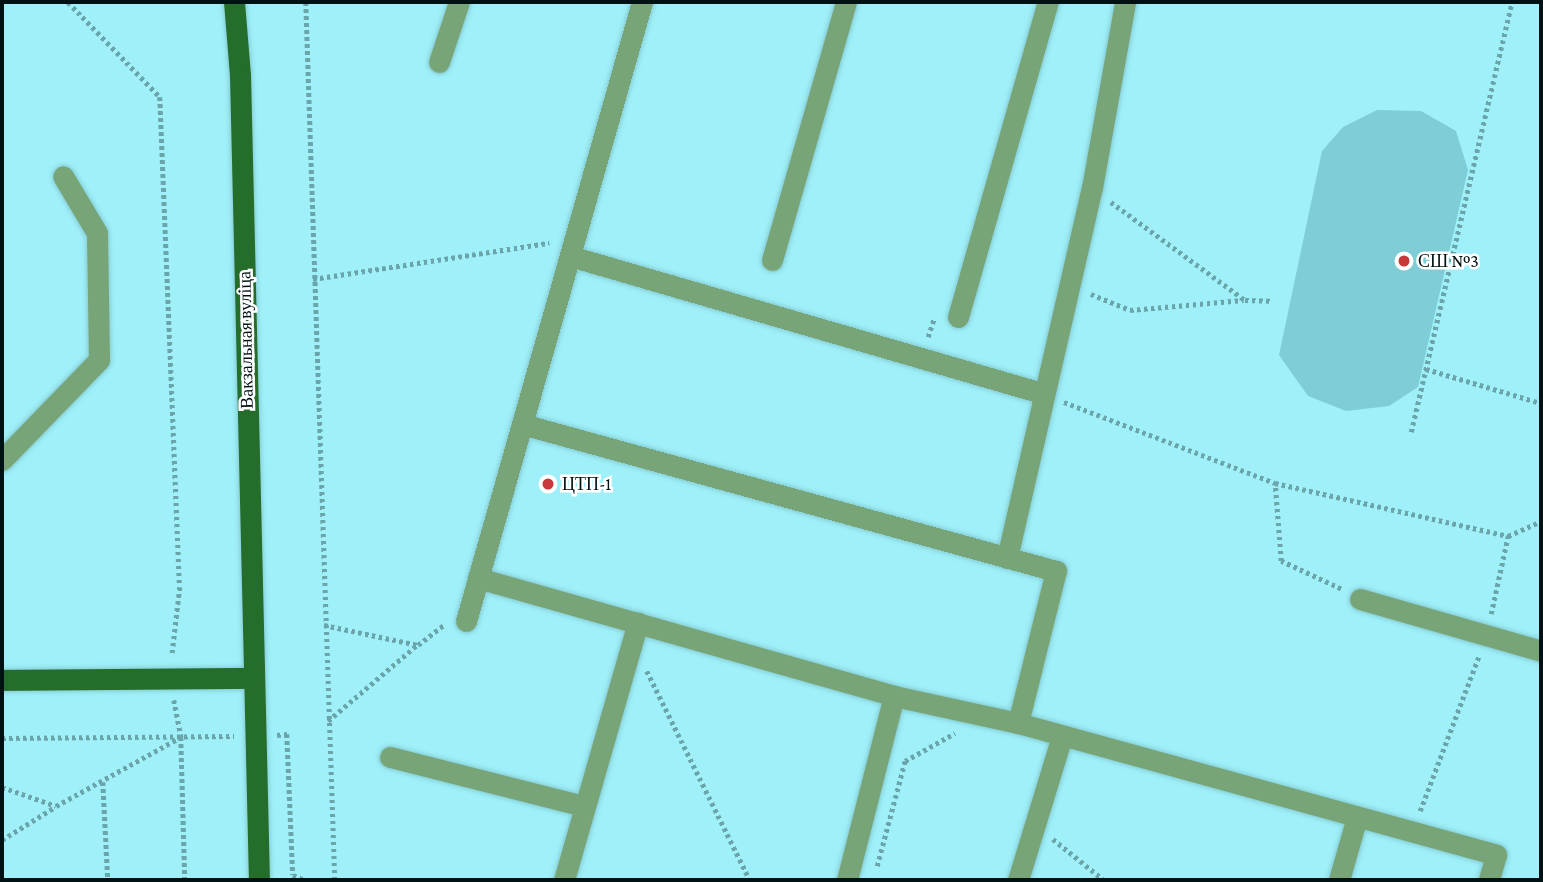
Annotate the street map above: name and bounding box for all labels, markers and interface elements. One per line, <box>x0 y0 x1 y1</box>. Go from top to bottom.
place label: СШ №3 <box>1418 250 1479 272</box>
marker: СШ №3 <box>1396 253 1412 269</box>
street label: Вакзальная вуліца <box>234 271 258 409</box>
place label: ЦТП-1 <box>562 473 611 495</box>
marker: ЦТП-1 <box>540 476 556 492</box>

